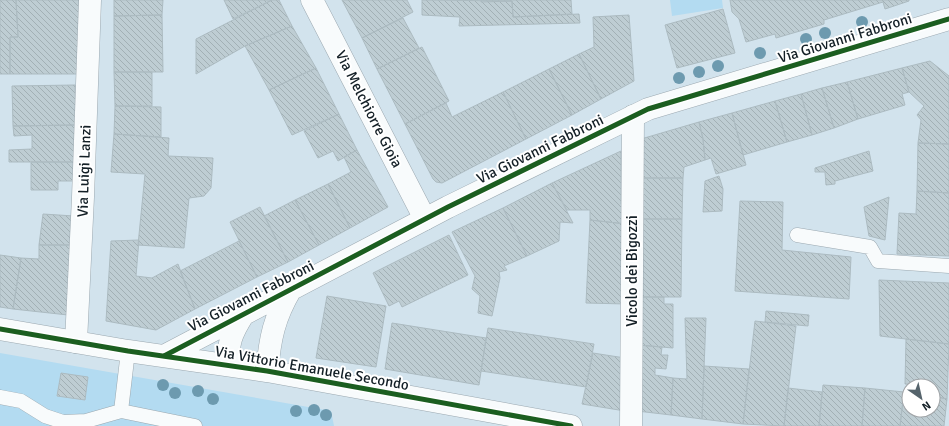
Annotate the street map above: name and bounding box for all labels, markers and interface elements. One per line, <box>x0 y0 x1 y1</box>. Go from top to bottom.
street label: Via Giovanni Fabbroni <box>776 9 914 67</box>
street label: Via Melchiorre Gioia <box>332 47 406 171</box>
street label: Via Giovanni Fabbroni <box>474 110 606 188</box>
street label: Via Luigi Lanzi <box>73 124 95 218</box>
street label: Vicolo dei Bigozzi <box>623 215 641 327</box>
street label: Via Giovanni Fabbroni <box>185 256 317 336</box>
street label: Via Vittorio Emanuele Secondo <box>214 342 411 394</box>
north arrow <box>901 378 941 418</box>
text: N <box>920 398 933 413</box>

